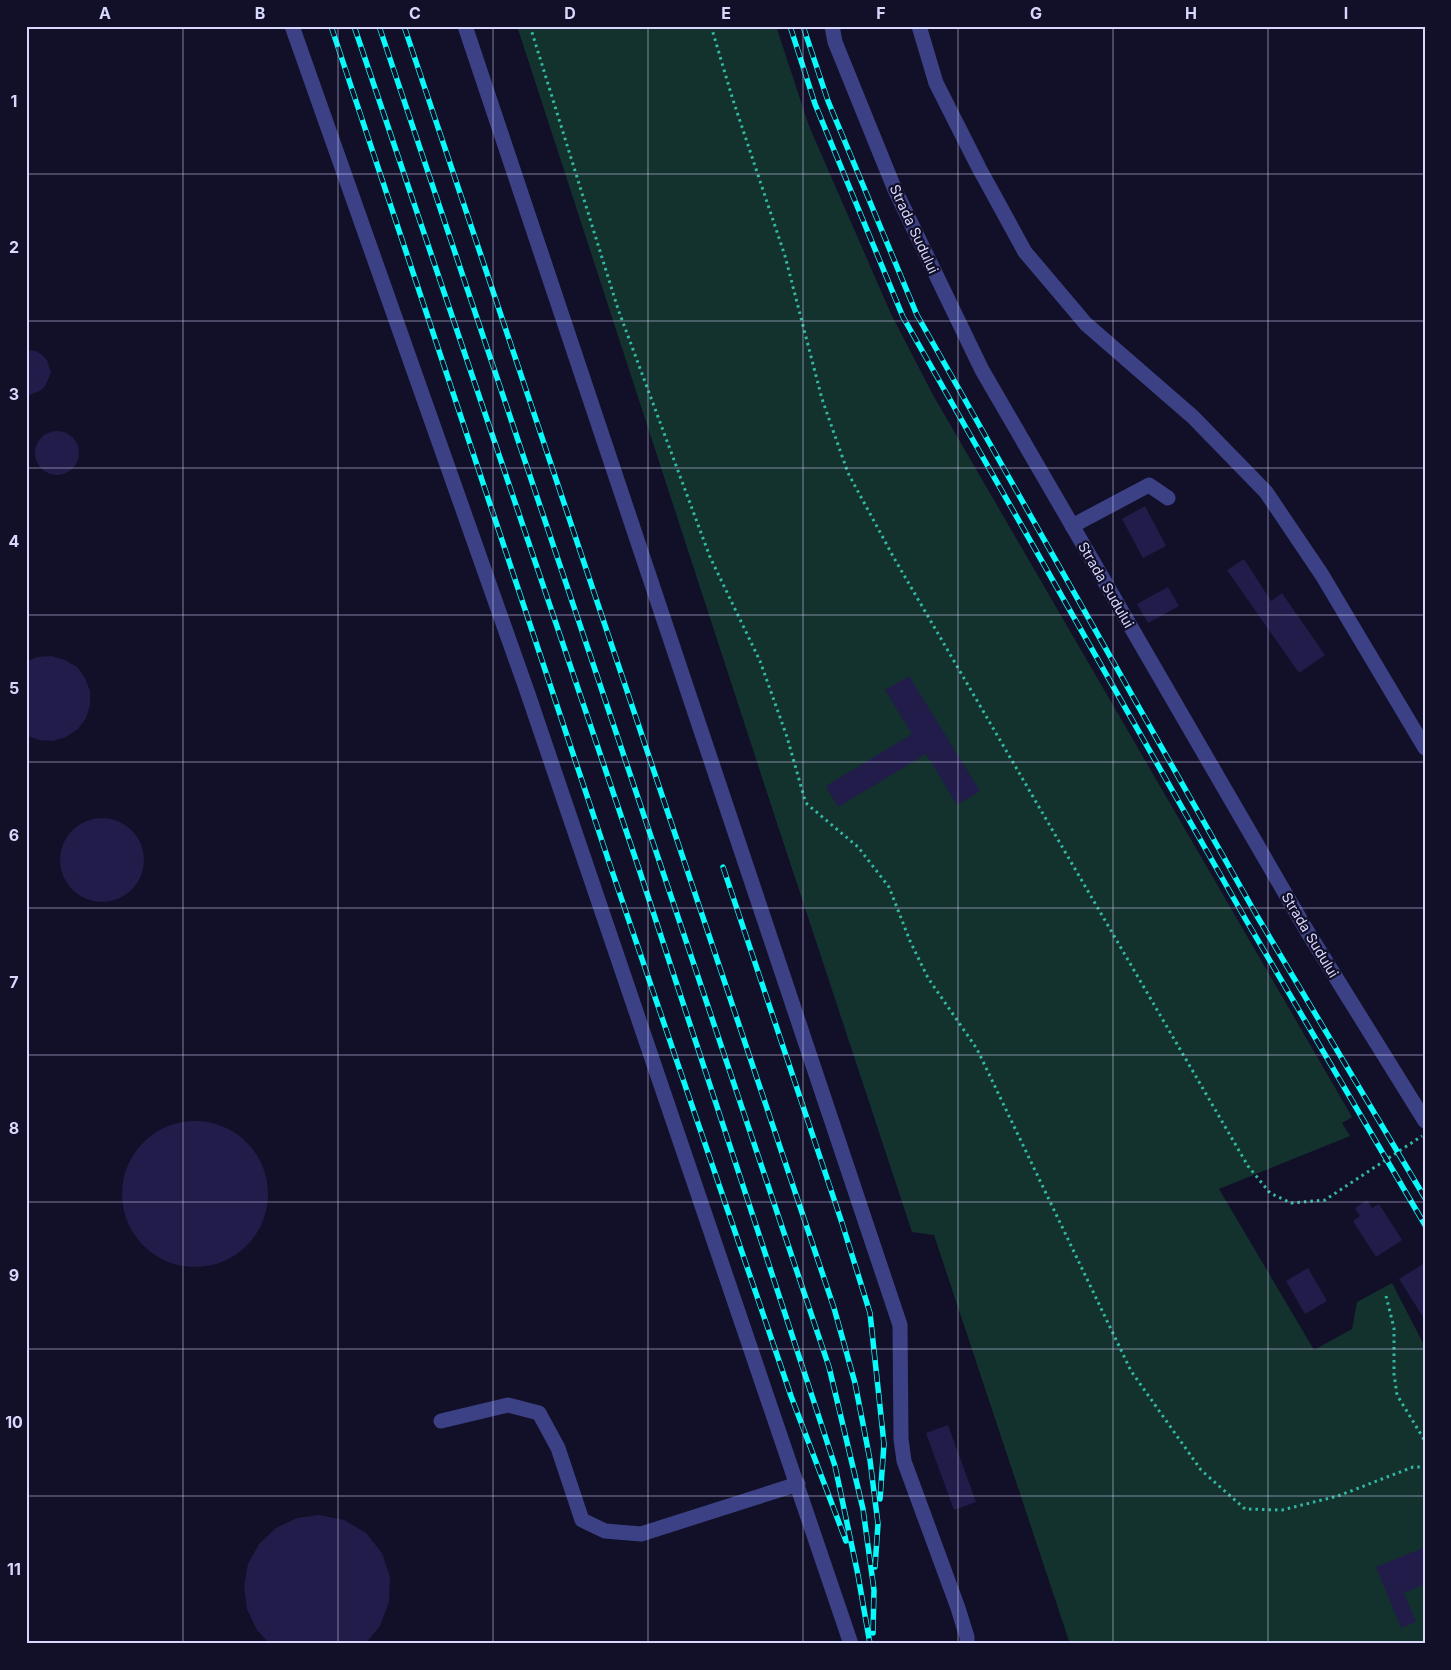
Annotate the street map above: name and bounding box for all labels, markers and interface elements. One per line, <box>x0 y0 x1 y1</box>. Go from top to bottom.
text: A <box>99 3 111 23</box>
text: B <box>255 3 265 23</box>
text: C <box>409 3 421 23</box>
text: D <box>564 3 576 23</box>
text: E <box>721 3 731 23</box>
text: F <box>876 3 886 23</box>
text: G <box>1030 3 1042 23</box>
text: H <box>1185 3 1197 23</box>
text: I <box>1344 3 1348 23</box>
text: 1 <box>11 91 17 111</box>
street label: Strada Sudului <box>886 182 942 276</box>
text: 2 <box>9 237 19 257</box>
text: 3 <box>9 384 19 404</box>
text: 4 <box>9 531 20 551</box>
street label: Strada Sudului <box>1075 539 1138 631</box>
text: 5 <box>9 678 19 698</box>
text: 6 <box>9 825 19 845</box>
street label: Strada Sudului <box>1278 889 1343 980</box>
text: 7 <box>9 972 19 992</box>
text: 8 <box>9 1118 19 1138</box>
text: 9 <box>9 1265 19 1285</box>
text: 10 <box>5 1412 23 1432</box>
text: 11 <box>7 1559 21 1579</box>

